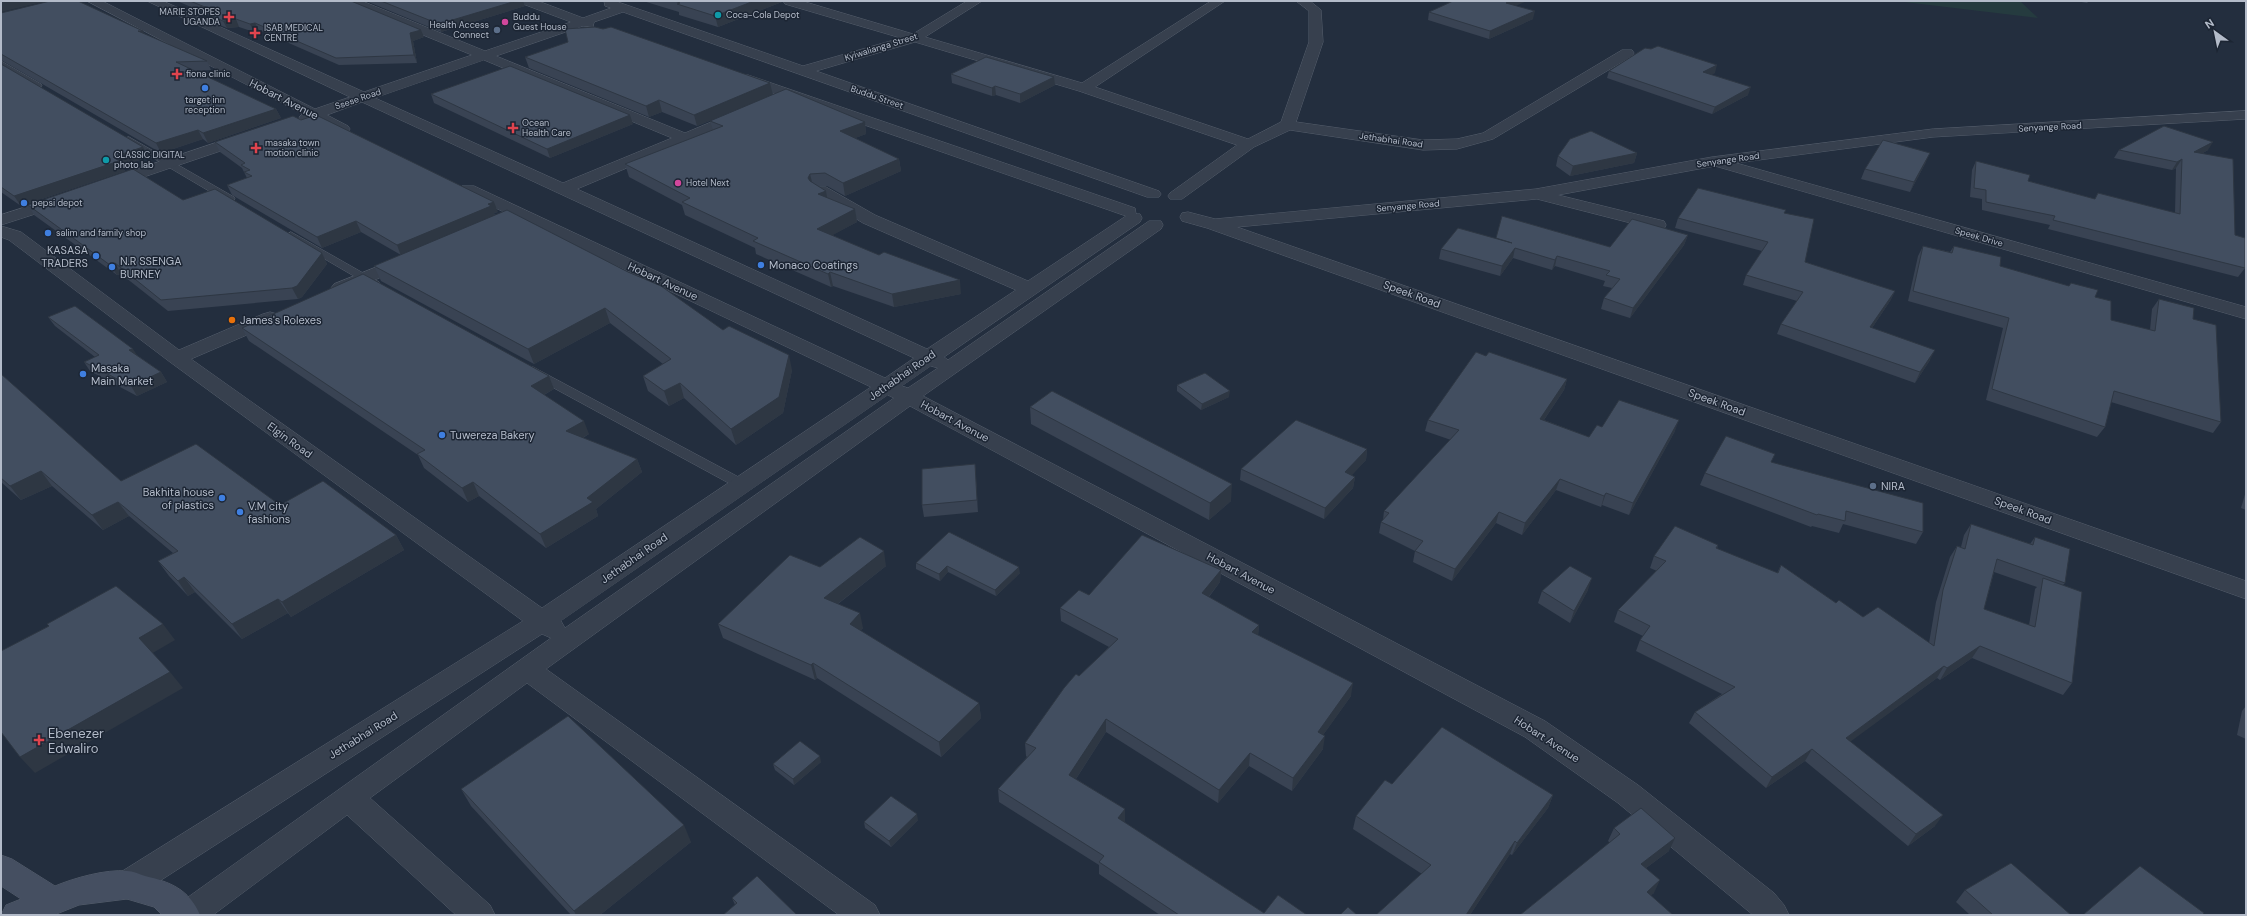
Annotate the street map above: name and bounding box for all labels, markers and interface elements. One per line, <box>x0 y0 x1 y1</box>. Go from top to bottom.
place label: MARIE STOPES UGANDA <box>159 6 220 28</box>
place label: Coca-Cola Depot <box>726 9 800 21</box>
marker: Coca-Cola Depot <box>713 10 723 20</box>
marker: MARIE STOPES UGANDA <box>223 11 235 23</box>
place label: Buddu Guest House <box>513 11 567 33</box>
north arrow <box>2195 12 2235 52</box>
text: N <box>2202 16 2217 32</box>
marker: Buddu Guest House <box>500 17 510 27</box>
place label: Health Access Connect <box>430 19 489 41</box>
place label: ISAB MEDICAL CENTRE <box>264 22 323 44</box>
marker: Health Access Connect <box>492 25 502 35</box>
marker: ISAB MEDICAL CENTRE <box>249 27 261 39</box>
street label: Kyiwalianga Street <box>843 30 919 64</box>
marker: fiona clinic <box>171 68 183 80</box>
place label: fiona clinic <box>186 68 231 80</box>
street label: Hobart Avenue <box>247 76 321 122</box>
street label: Buddu Street <box>849 82 905 112</box>
marker: target inn reception <box>200 83 210 93</box>
street label: Ssese Road <box>333 85 383 112</box>
place label: target inn reception <box>185 94 225 116</box>
place label: Ocean Health Care <box>522 117 571 139</box>
street label: Senyange Road <box>2018 119 2082 135</box>
marker: Ocean Health Care <box>507 122 519 134</box>
street label: Jethabhai Road <box>1358 130 1424 150</box>
place label: masaka town motion clinic <box>265 137 320 159</box>
marker: masaka town motion clinic <box>250 142 262 154</box>
place label: CLASSIC DIGITAL photo lab <box>114 149 185 171</box>
street label: Senyange Road <box>1696 150 1761 170</box>
marker: CLASSIC DIGITAL photo lab <box>101 155 111 165</box>
place label: Hotel Next <box>686 177 730 189</box>
marker: Hotel Next <box>673 178 683 188</box>
place label: pepsi depot <box>32 197 83 209</box>
street label: Senyange Road <box>1376 197 1440 215</box>
marker: pepsi depot <box>19 198 29 208</box>
street label: Speek Drive <box>1954 224 2004 250</box>
place label: salim and family shop <box>56 227 146 239</box>
marker: salim and family shop <box>43 228 53 238</box>
place label: KASASA TRADERS <box>41 243 88 270</box>
marker: KASASA TRADERS <box>91 251 101 261</box>
place label: N.R SSENGA BURNEY <box>120 254 181 281</box>
place label: Monaco Coatings <box>769 258 858 272</box>
street label: Hobart Avenue <box>626 259 700 303</box>
marker: Monaco Coatings <box>756 260 766 270</box>
marker: N.R SSENGA BURNEY <box>107 262 117 272</box>
street label: Speek Road <box>1381 277 1443 311</box>
place label: James's Rolexes <box>240 313 321 327</box>
marker: James's Rolexes <box>227 315 237 325</box>
street label: Jethabhai Road <box>866 347 938 403</box>
place label: Masaka Main Market <box>91 361 153 388</box>
marker: Masaka Main Market <box>78 369 88 379</box>
street label: Speek Road <box>1686 385 1748 419</box>
street label: Hobart Avenue <box>918 397 992 445</box>
street label: Elgin Road <box>265 419 315 461</box>
place label: Tuwereza Bakery <box>450 428 535 442</box>
marker: Tuwereza Bakery <box>437 430 447 440</box>
place label: NIRA <box>1881 479 1905 493</box>
marker: NIRA <box>1868 481 1878 491</box>
place label: Bakhita house of plastics <box>143 485 214 512</box>
marker: Bakhita house of plastics <box>217 493 227 503</box>
street label: Speek Road <box>1992 493 2054 527</box>
place label: V.M city fashions <box>248 499 290 526</box>
marker: V.M city fashions <box>235 507 245 517</box>
street label: Jethabhai Road <box>598 530 670 586</box>
street label: Hobart Avenue <box>1204 549 1278 597</box>
street label: Jethabhai Road <box>326 708 400 762</box>
street label: Hobart Avenue <box>1511 713 1583 765</box>
place label: Ebenezer Edwaliro <box>48 725 104 757</box>
marker: Ebenezer Edwaliro <box>33 734 45 746</box>

